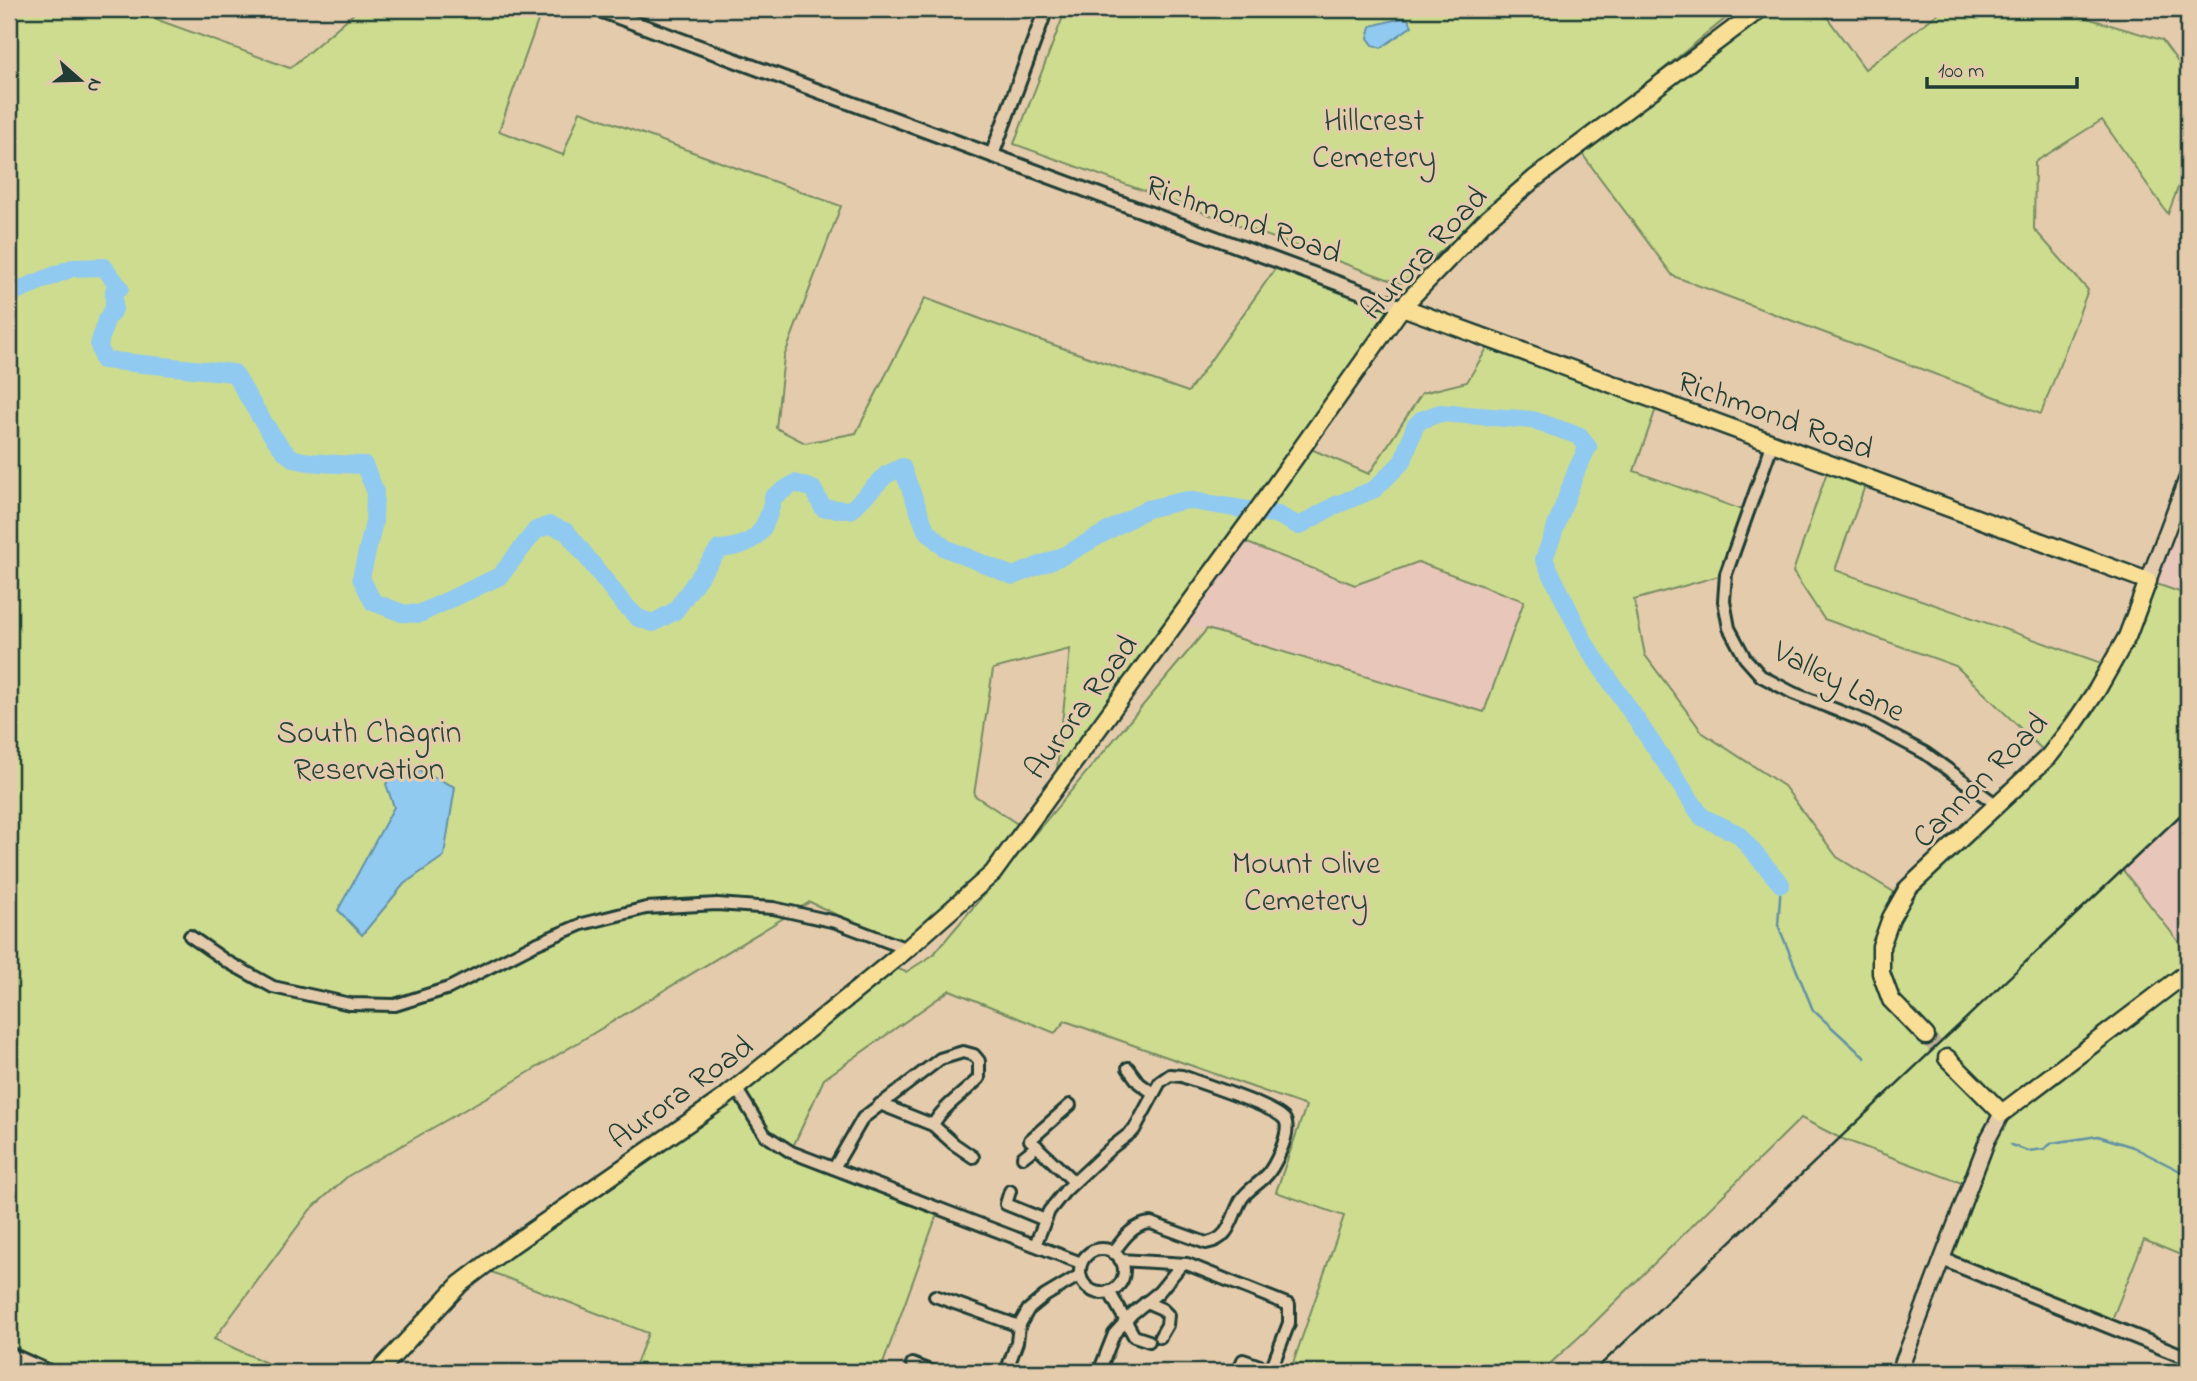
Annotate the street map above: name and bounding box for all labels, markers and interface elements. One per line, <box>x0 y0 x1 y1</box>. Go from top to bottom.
north arrow <box>46 46 116 116</box>
scale bar <box>1927 46 2078 90</box>
text: 100 m <box>1938 57 1984 87</box>
text: N <box>79 74 109 96</box>
park label: Hillcrest Cemetery <box>1312 99 1436 183</box>
street label: Richmond Road <box>1138 164 1347 279</box>
street label: Aurora Road <box>1351 176 1500 332</box>
street label: Richmond Road <box>1670 360 1879 475</box>
street label: Aurora Road <box>1014 626 1152 790</box>
street label: Valley Lane <box>1763 629 1913 737</box>
street label: Cannon Road <box>1902 702 2060 860</box>
park label: South Chagrin Reservation <box>276 711 462 795</box>
park label: Mount Olive Cemetery <box>1232 842 1381 926</box>
street label: Aurora Road <box>600 1025 764 1163</box>

